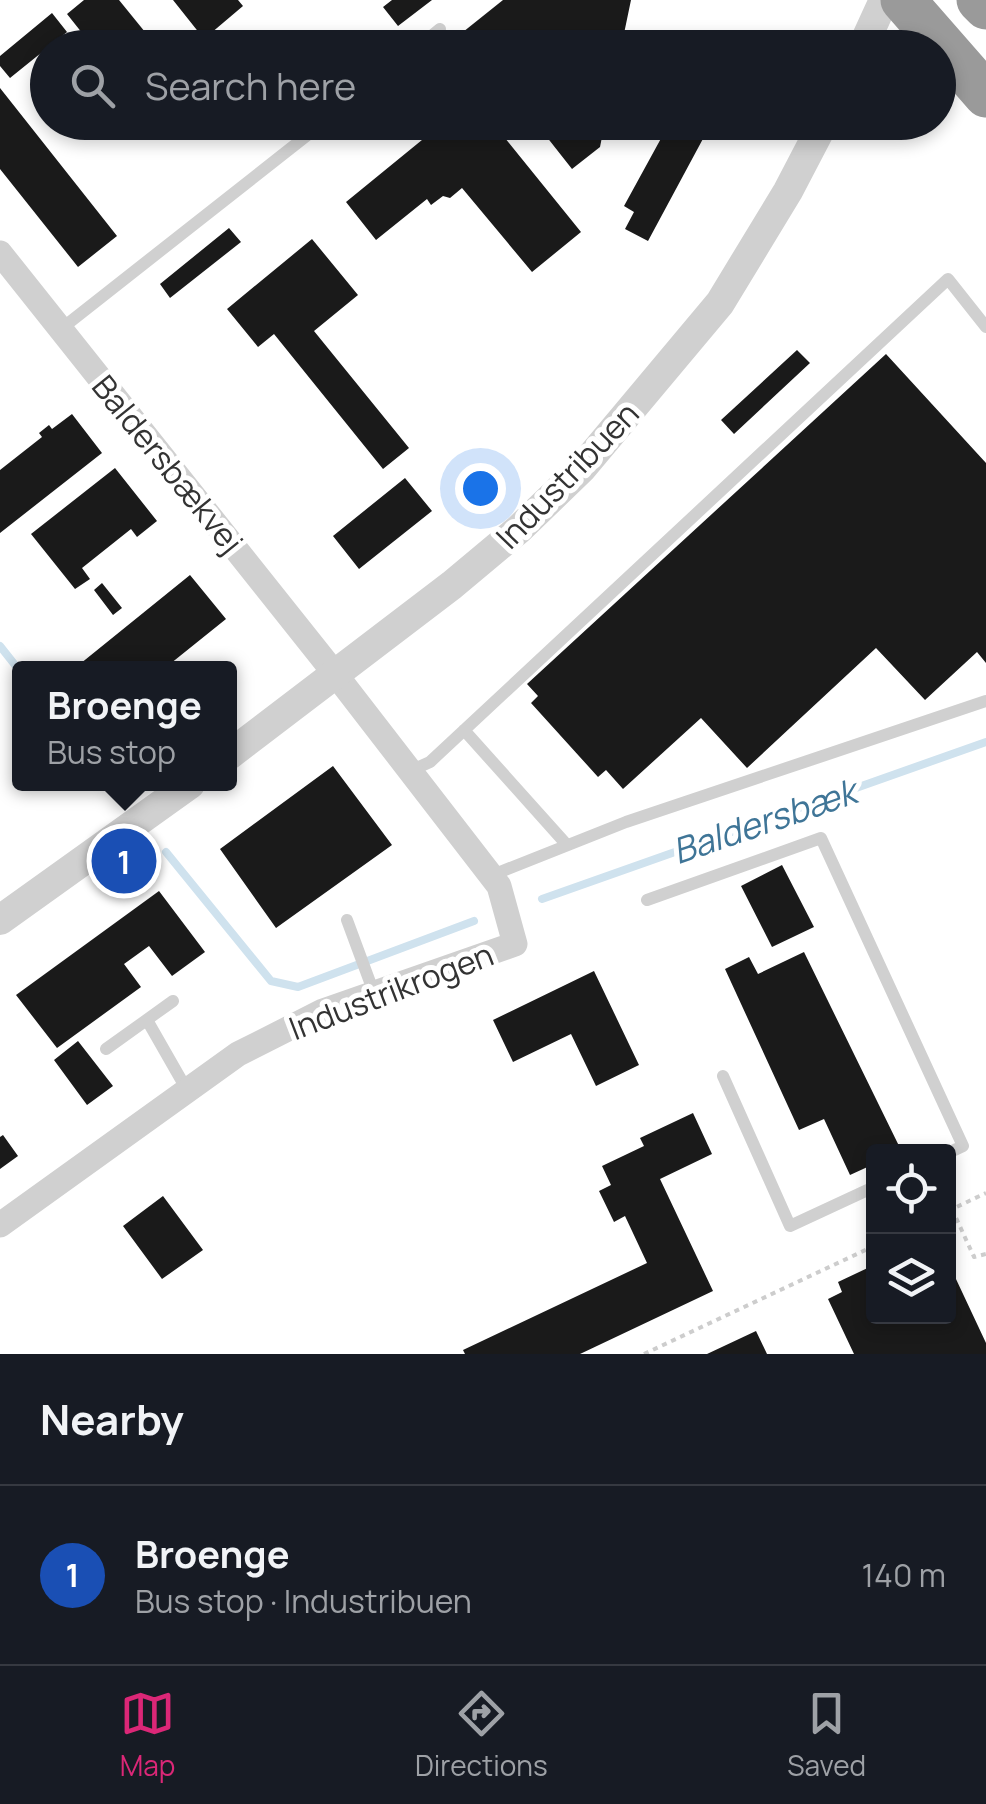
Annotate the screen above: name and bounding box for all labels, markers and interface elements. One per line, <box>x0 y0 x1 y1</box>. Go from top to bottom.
search box <box>30 30 956 140</box>
icon: search <box>65 58 120 113</box>
text: Search here <box>145 59 356 111</box>
street label: Baldersbækvej <box>82 366 254 562</box>
street label: Industribuen <box>486 392 648 558</box>
your location <box>455 463 506 514</box>
popup <box>12 661 237 791</box>
text: Broenge <box>47 678 202 730</box>
text: Bus stop <box>47 730 176 774</box>
water label: Baldersbæk <box>666 766 867 875</box>
pin: 1 <box>92 824 156 898</box>
street label: Industrikrogen <box>283 932 499 1050</box>
map controls <box>866 1144 956 1324</box>
button: locate <box>866 1144 956 1234</box>
button: layers <box>866 1234 956 1324</box>
text: Nearby <box>40 1390 184 1448</box>
text: Broenge <box>135 1527 290 1579</box>
text: 1 <box>65 1553 80 1597</box>
text: 140 m <box>862 1553 946 1597</box>
text: Bus stop · Industribuen <box>135 1579 472 1623</box>
tab: Map <box>120 1686 175 1784</box>
tab: Directions <box>415 1686 548 1784</box>
tab: Saved <box>787 1686 866 1784</box>

